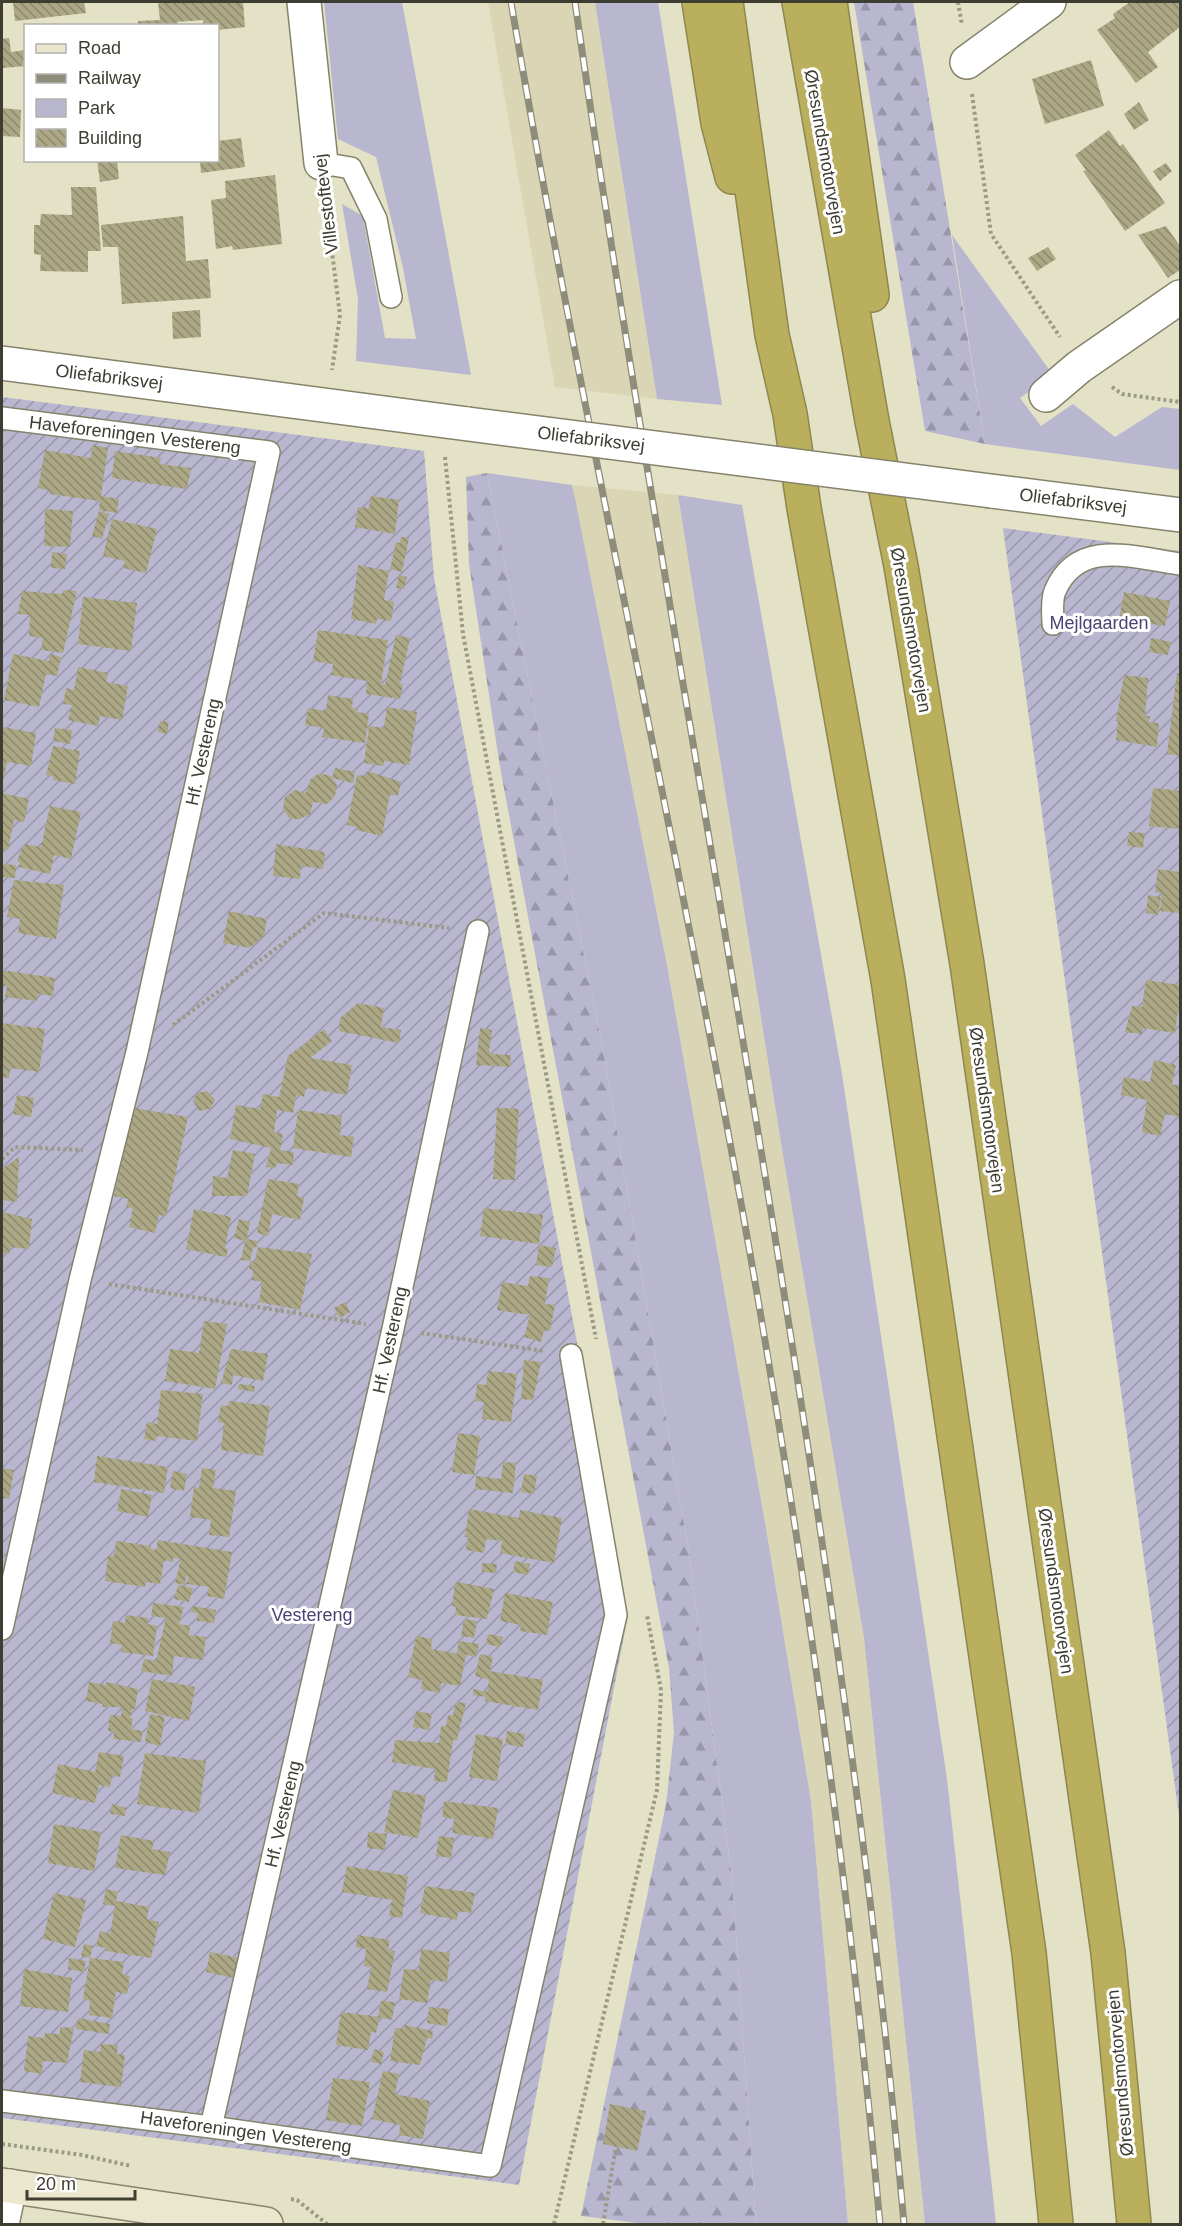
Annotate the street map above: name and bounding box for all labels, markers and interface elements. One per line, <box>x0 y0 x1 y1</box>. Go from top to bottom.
legend <box>24 24 219 162</box>
text: Road <box>78 38 121 58</box>
text: Railway <box>78 68 141 88</box>
street label: Øresundsmotorvejen <box>801 68 849 236</box>
text: Park <box>78 98 116 118</box>
text: Building <box>78 128 142 148</box>
street label: Villestoftevej <box>310 153 342 255</box>
street label: Oliefabriksvej <box>54 360 164 394</box>
street label: Haveforeningen Vestereng <box>28 412 242 458</box>
street label: Oliefabriksvej <box>536 422 646 456</box>
street label: Oliefabriksvej <box>1018 484 1128 518</box>
street label: Øresundsmotorvejen <box>887 546 935 714</box>
park label: Mejlgaarden <box>1049 613 1149 633</box>
street label: Hf. Vestereng <box>182 697 224 807</box>
street label: Øresundsmotorvejen <box>965 1026 1009 1194</box>
street label: Hf. Vestereng <box>369 1285 411 1395</box>
street label: Øresundsmotorvejen <box>1034 1507 1078 1675</box>
park label: Vestereng <box>271 1605 353 1625</box>
street label: Hf. Vestereng <box>261 1759 305 1869</box>
street label: Øresundsmotorvejen <box>1103 1989 1137 2157</box>
street label: Haveforeningen Vestereng <box>139 2107 353 2157</box>
scale bar <box>27 2163 135 2201</box>
text: 20 m <box>36 2174 76 2194</box>

